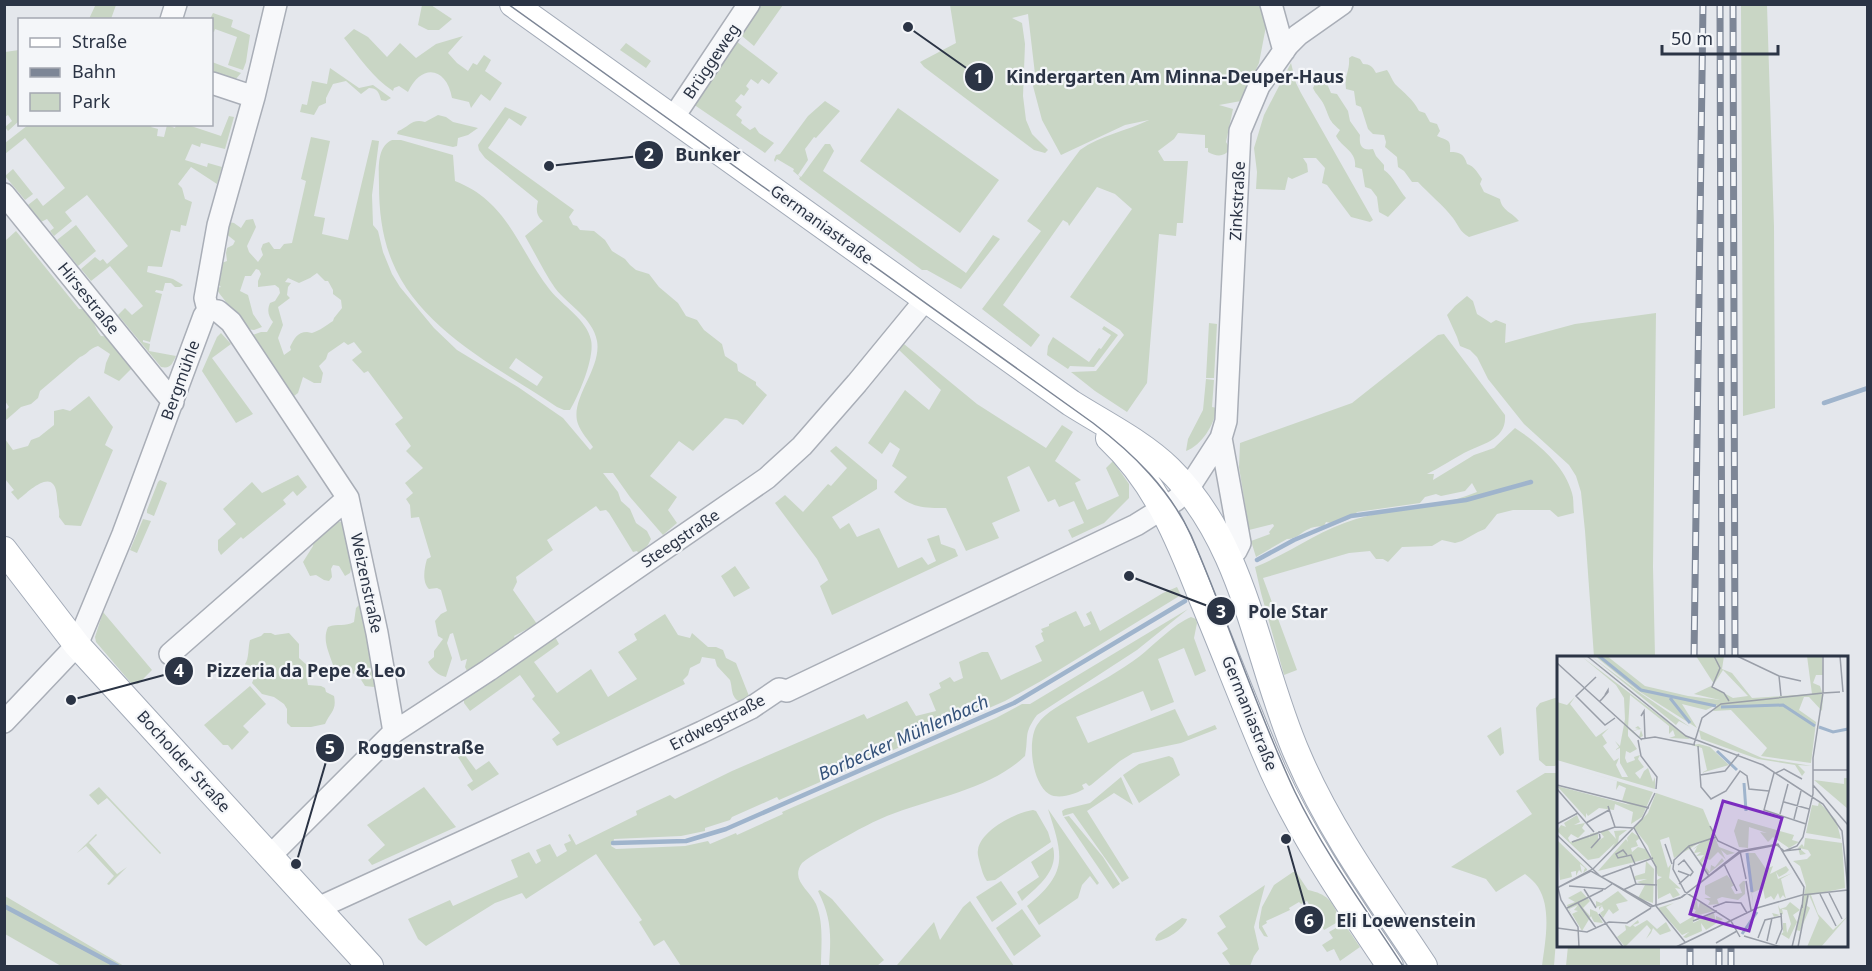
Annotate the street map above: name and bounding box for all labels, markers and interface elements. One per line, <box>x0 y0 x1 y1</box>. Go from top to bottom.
legend <box>18 18 213 126</box>
scale bar <box>1662 18 1778 56</box>
street label: Brüggeweg <box>678 19 744 103</box>
text: 50 m <box>1671 26 1713 50</box>
text: Straße <box>72 29 127 53</box>
text: Bahn <box>72 59 116 83</box>
callout: Kindergarten Am Minna-Deuper-Haus <box>964 59 1356 95</box>
text: 1 <box>974 64 984 88</box>
text: Kindergarten Am Minna-Deuper-Haus <box>1006 64 1344 88</box>
text: Park <box>72 89 110 113</box>
callout: Bunker <box>634 137 753 173</box>
text: 2 <box>644 142 654 166</box>
text: Bunker <box>675 142 741 166</box>
street label: Zinkstraße <box>1224 161 1250 241</box>
street label: Germaniastraße <box>766 179 878 269</box>
street label: Hirsestraße <box>53 257 125 339</box>
street label: Bergmühle <box>155 337 205 423</box>
street label: Steegstraße <box>636 504 724 572</box>
street label: Weizenstraße <box>346 531 388 635</box>
callout: Pole Star <box>1206 593 1340 629</box>
text: 3 <box>1216 599 1226 623</box>
text: Pole Star <box>1248 599 1328 623</box>
street label: Germaniastraße <box>1217 652 1283 774</box>
callout: Pizzeria da Pepe & Leo <box>164 653 417 689</box>
inset map <box>1557 656 1848 947</box>
text: 4 <box>174 658 184 682</box>
text: Pizzeria da Pepe & Leo <box>206 658 406 682</box>
street label: Erdwegstraße <box>666 689 768 755</box>
water label: Borbecker Mühlenbach <box>814 689 992 785</box>
street label: Bocholder Straße <box>132 705 236 817</box>
callout: Roggenstraße <box>315 730 496 766</box>
text: 5 <box>325 735 335 759</box>
text: Roggenstraße <box>358 735 485 759</box>
callout: Eli Loewenstein <box>1294 902 1488 938</box>
text: 6 <box>1304 908 1314 932</box>
text: Eli Loewenstein <box>1336 908 1476 932</box>

